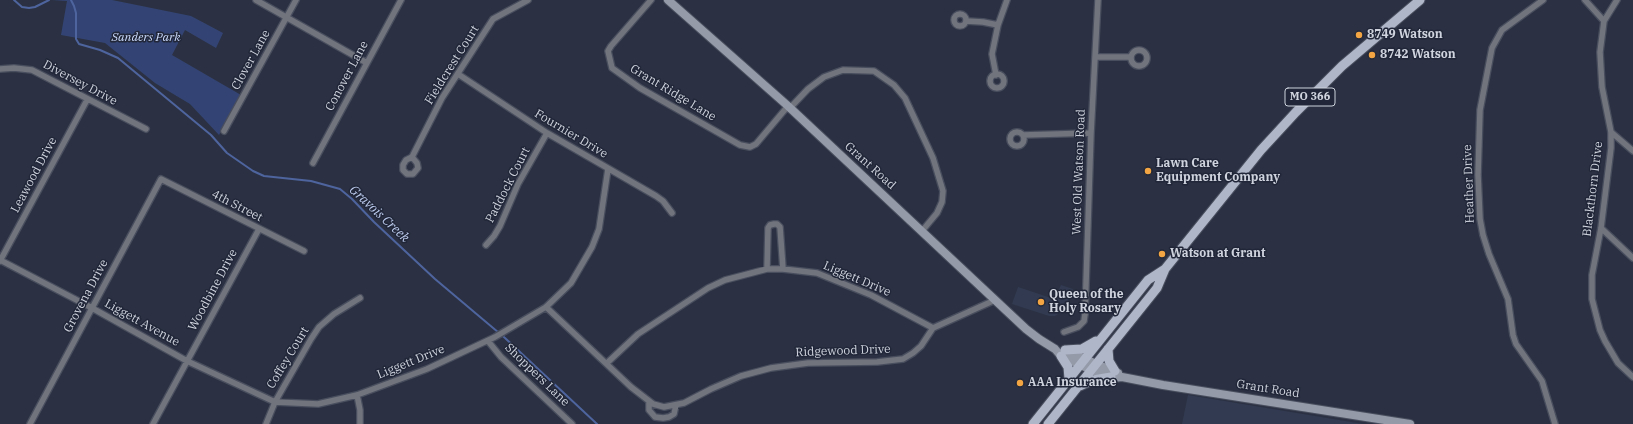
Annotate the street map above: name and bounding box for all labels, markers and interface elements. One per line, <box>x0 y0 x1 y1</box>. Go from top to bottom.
street label: Fieldcrest Court <box>422 23 482 107</box>
street label: Clover Lane <box>229 27 273 93</box>
place label: 8749 Watson <box>1367 28 1443 42</box>
marker: 8749 Watson <box>1354 30 1364 40</box>
park label: Sanders Park <box>111 31 181 45</box>
street label: Conover Lane <box>322 38 372 114</box>
place label: 8742 Watson <box>1380 48 1456 62</box>
marker: 8742 Watson <box>1367 50 1377 60</box>
street label: Diversey Drive <box>40 57 120 109</box>
street label: Grant Ridge Lane <box>627 62 719 124</box>
road number: MO 366 <box>1285 88 1335 106</box>
street label: Fournier Drive <box>532 107 610 161</box>
street label: West Old Watson Road <box>1070 109 1088 235</box>
street label: Leawood Drive <box>8 135 60 215</box>
street label: Grant Road <box>841 139 899 193</box>
street label: Blackthorn Drive <box>1580 141 1606 237</box>
street label: Heather Drive <box>1460 144 1478 224</box>
street label: Paddock Court <box>483 145 533 225</box>
place label: Lawn Care Equipment Company <box>1156 157 1280 185</box>
marker: Lawn Care Equipment Company <box>1143 166 1153 176</box>
water label: Gravois Creek <box>346 182 412 246</box>
street label: 4th Street <box>209 187 265 225</box>
street label: Woodbine Drive <box>185 247 241 333</box>
place label: Watson at Grant <box>1170 247 1266 261</box>
marker: Watson at Grant <box>1157 249 1167 259</box>
street label: Grovena Drive <box>61 257 111 335</box>
street label: Liggett Drive <box>821 258 893 300</box>
place label: Queen of the Holy Rosary <box>1049 288 1124 316</box>
street label: Liggett Avenue <box>102 296 182 350</box>
marker: Queen of the Holy Rosary <box>1036 297 1046 307</box>
street label: Coffey Court <box>264 324 312 392</box>
street label: Shoppers Lane <box>502 341 572 409</box>
street label: Liggett Drive <box>375 342 447 382</box>
street label: Ridgewood Drive <box>795 342 891 360</box>
place label: AAA Insurance <box>1028 376 1117 390</box>
street label: Grant Road <box>1235 377 1301 401</box>
marker: AAA Insurance <box>1015 378 1025 388</box>

